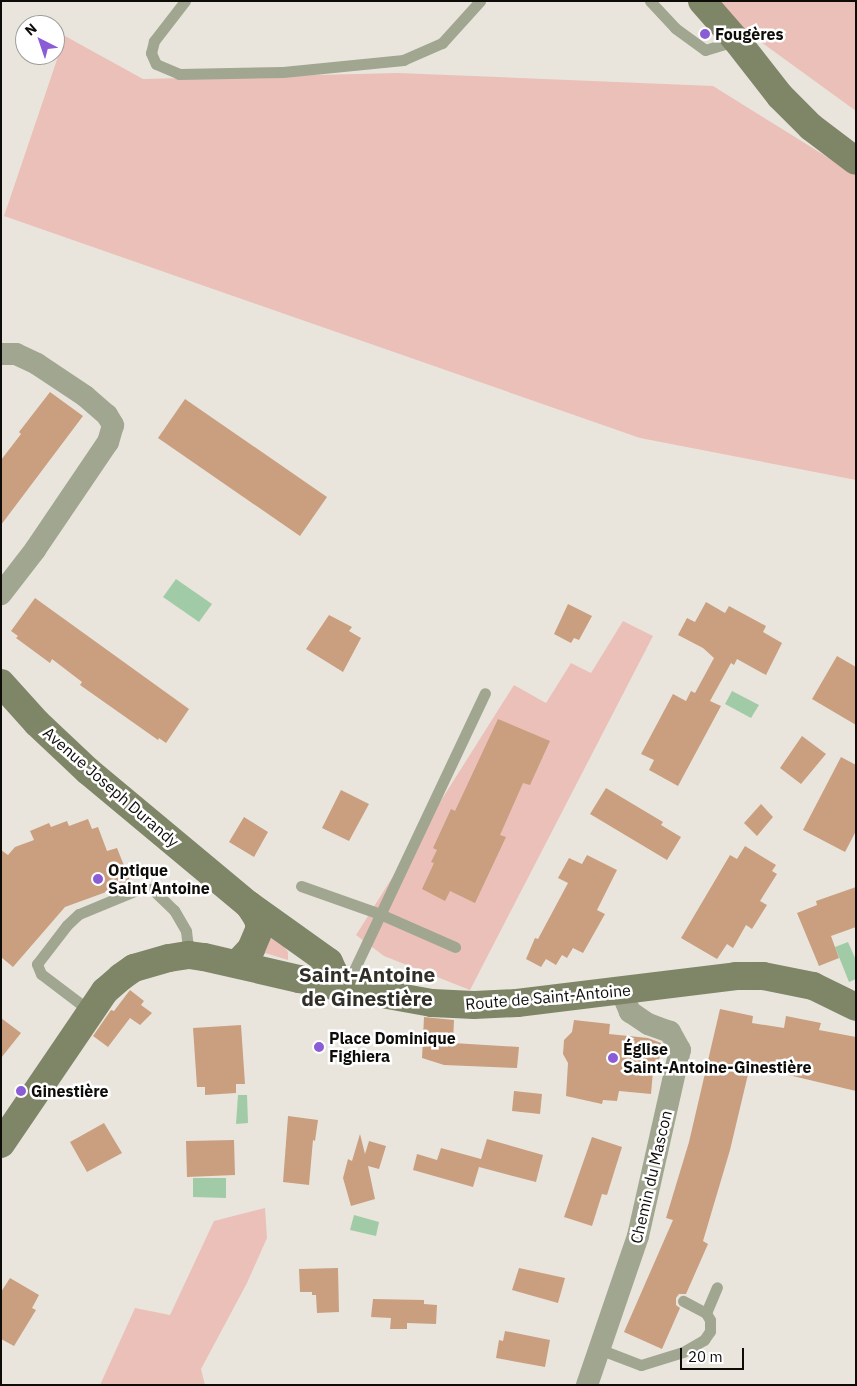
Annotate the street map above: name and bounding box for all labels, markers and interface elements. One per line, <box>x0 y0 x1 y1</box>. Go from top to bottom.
north arrow <box>15 15 65 65</box>
text: N <box>21 19 41 40</box>
place label: Fougères <box>715 24 784 44</box>
marker: Fougères <box>699 28 711 40</box>
street label: Avenue Joseph Durandy <box>39 723 183 851</box>
place label: Optique Saint Antoine <box>108 860 210 898</box>
marker: Optique Saint Antoine <box>92 873 104 885</box>
district label: Saint-Antoine de Ginestière <box>299 961 435 1011</box>
street label: Route de Saint-Antoine <box>464 980 632 1014</box>
place label: Place Dominique Fighiera <box>329 1028 456 1066</box>
place label: Église Saint-Antoine-Ginestière <box>623 1039 812 1077</box>
marker: Place Dominique Fighiera <box>313 1041 325 1053</box>
marker: Église Saint-Antoine-Ginestière <box>607 1052 619 1064</box>
place label: Ginestière <box>31 1081 109 1101</box>
marker: Ginestière <box>15 1085 27 1097</box>
street label: Chemin du Mascon <box>626 1109 676 1245</box>
scale bar <box>682 1338 746 1370</box>
text: 20 m <box>688 1347 723 1366</box>

